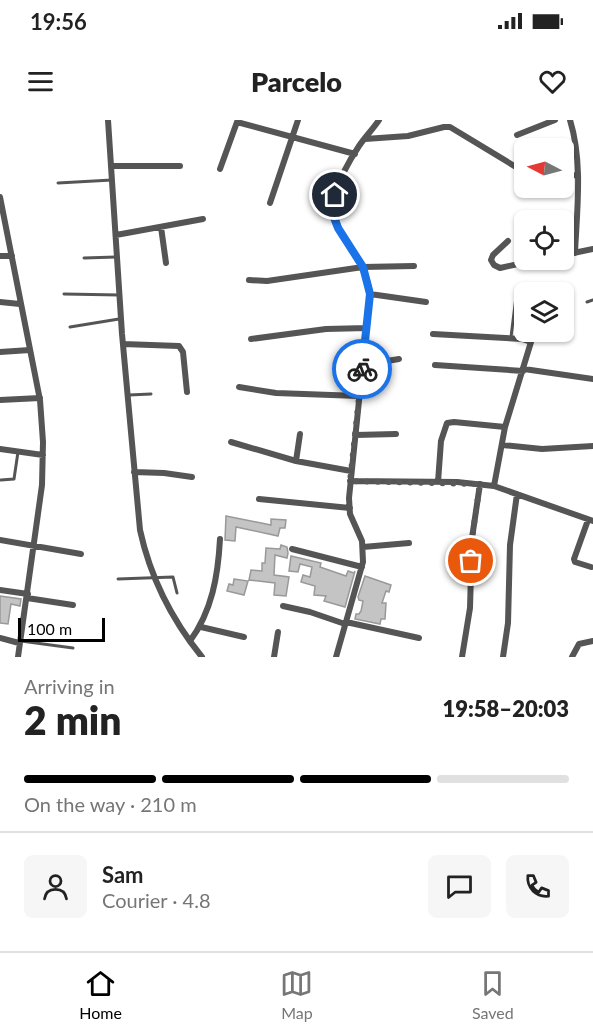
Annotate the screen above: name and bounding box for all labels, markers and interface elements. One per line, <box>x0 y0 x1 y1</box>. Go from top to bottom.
text: 19:56 <box>30 8 87 35</box>
icon: menu <box>24 65 57 98</box>
text: Parcelo <box>251 65 342 98</box>
icon: heart <box>536 65 569 98</box>
north arrow <box>514 138 574 198</box>
map controls <box>514 138 574 342</box>
pin <box>309 169 360 220</box>
icon: home <box>318 178 351 211</box>
button: locate <box>514 210 574 270</box>
button: layers <box>514 282 574 342</box>
courier <box>332 339 392 399</box>
icon: bike <box>346 353 379 386</box>
pin <box>445 535 496 586</box>
icon: bag <box>454 544 487 577</box>
scale bar <box>18 615 105 642</box>
text: 100 m <box>27 619 72 638</box>
text: Arriving in <box>24 674 115 698</box>
text: 19:58–20:03 <box>443 695 569 722</box>
text: 2 min <box>24 697 121 743</box>
text: On the way · 210 m <box>24 792 197 816</box>
button: person <box>24 855 87 918</box>
button: chat <box>428 855 491 918</box>
button: phone <box>506 855 569 918</box>
text: Sam <box>102 861 144 888</box>
text: Courier · 4.8 <box>102 888 211 912</box>
tab: Home <box>79 967 122 1022</box>
tab: Map <box>280 967 313 1022</box>
tab: Saved <box>472 967 514 1022</box>

